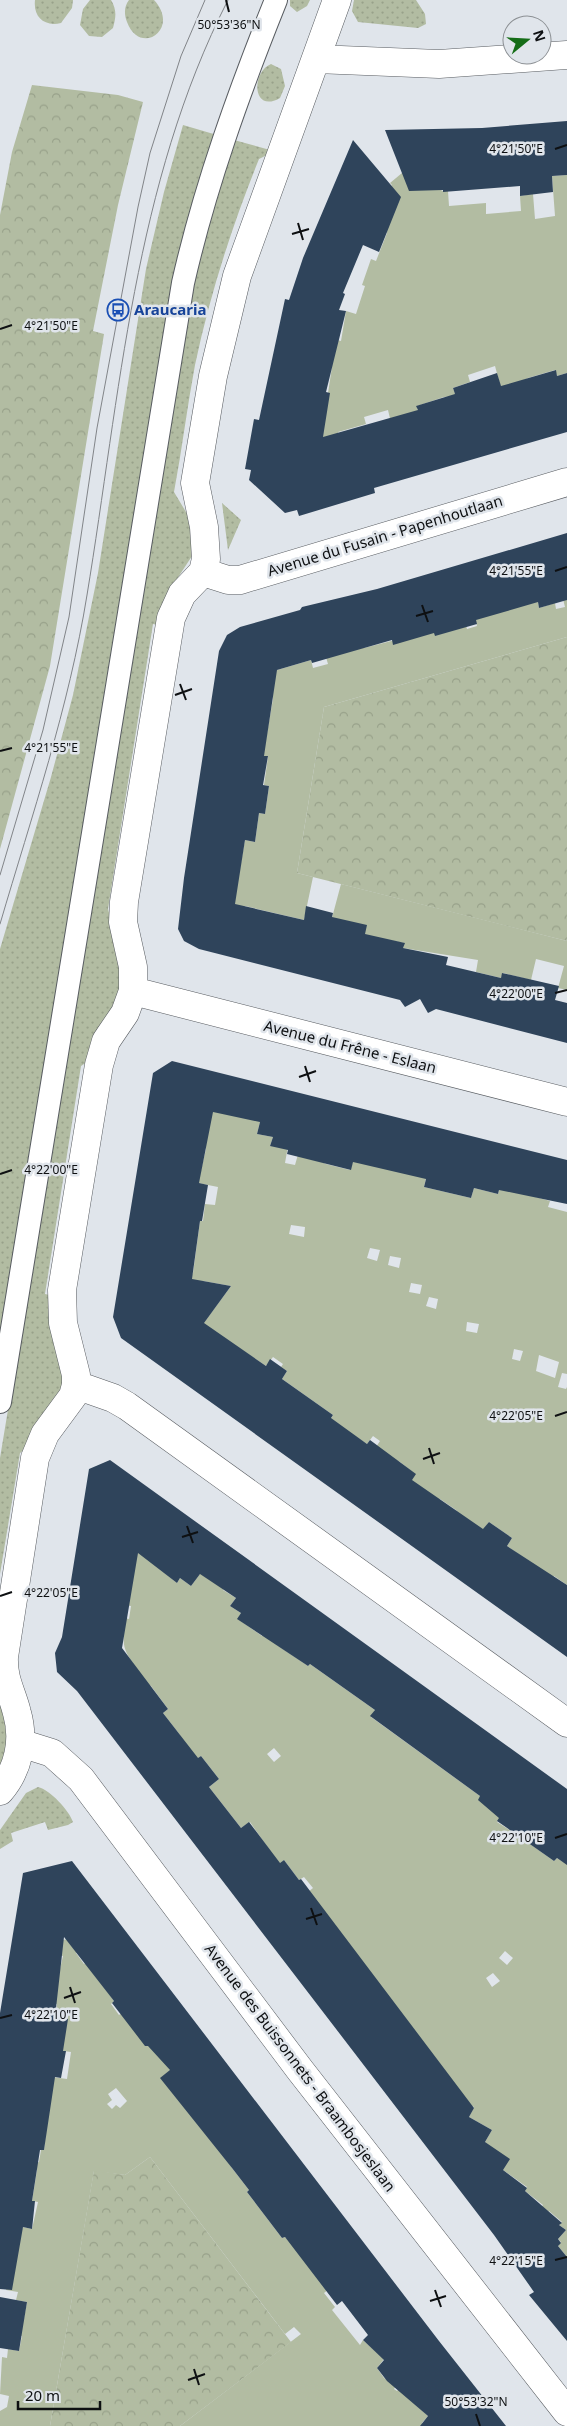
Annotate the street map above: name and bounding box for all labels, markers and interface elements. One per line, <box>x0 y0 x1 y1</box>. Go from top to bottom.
north arrow <box>502 15 552 65</box>
text: 50°53'36"N <box>197 16 261 33</box>
text: N <box>529 27 551 44</box>
text: 4°21'50"E <box>489 140 543 157</box>
bus stop icon: Araucaria <box>106 298 130 322</box>
place label: Araucaria <box>134 299 206 319</box>
text: 4°21'50"E <box>24 317 78 334</box>
street label: Avenue du Fusain - Papenhoutlaan <box>265 490 505 580</box>
text: 4°21'55"E <box>489 562 543 579</box>
text: 4°21'55"E <box>24 739 78 756</box>
text: 4°22'00"E <box>489 985 543 1002</box>
street label: Avenue du Frêne - Eslaan <box>262 1015 439 1077</box>
text: 4°22'00"E <box>24 1161 78 1178</box>
text: 4°22'05"E <box>489 1407 543 1424</box>
text: 4°22'05"E <box>24 1584 78 1601</box>
text: 4°22'10"E <box>489 1829 543 1846</box>
street label: Avenue des Buissonnets - Braambosjeslaan <box>201 1939 401 2195</box>
text: 4°22'10"E <box>24 2006 78 2023</box>
text: 4°22'15"E <box>489 2252 543 2269</box>
scale bar <box>18 2378 100 2410</box>
text: 20 m <box>25 2385 60 2405</box>
text: 50°53'32"N <box>444 2393 508 2410</box>

